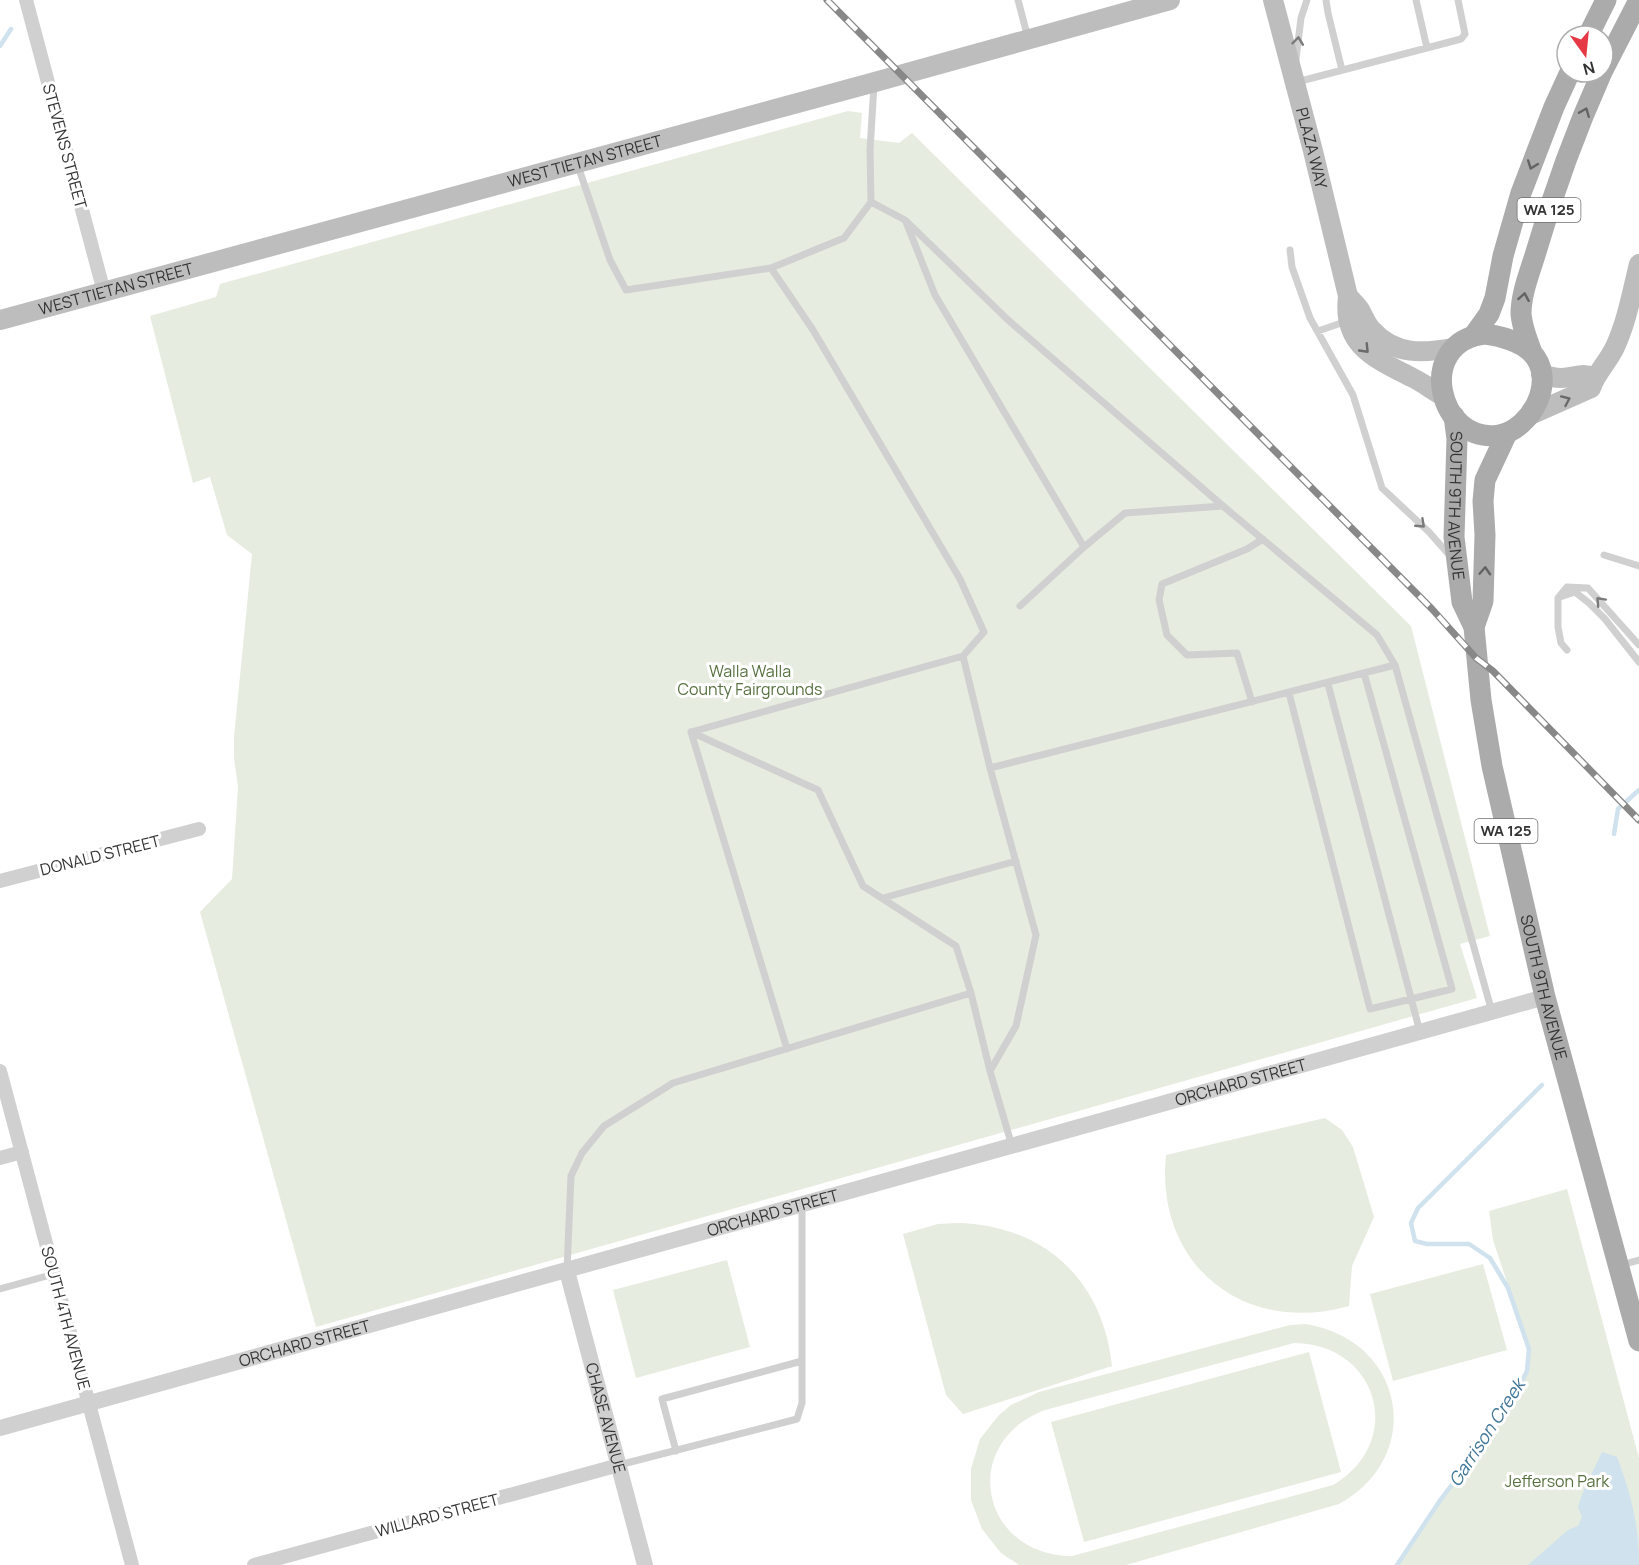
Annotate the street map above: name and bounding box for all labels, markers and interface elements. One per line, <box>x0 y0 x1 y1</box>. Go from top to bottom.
north arrow <box>1555 24 1615 84</box>
one-way arrow <box>1291 36 1304 45</box>
text: N <box>1580 56 1597 81</box>
street label: STEVENS STREET <box>38 81 92 211</box>
street label: PLAZA WAY <box>1291 105 1333 191</box>
one-way arrow <box>1578 107 1590 118</box>
street label: WEST TIETAN STREET <box>505 129 665 192</box>
one-way arrow <box>1526 159 1539 170</box>
road number: WA 125 <box>1518 198 1580 222</box>
street label: WEST TIETAN STREET <box>36 257 196 320</box>
one-way arrow <box>1517 292 1529 301</box>
one-way arrow <box>1358 343 1369 353</box>
one-way arrow <box>1559 395 1570 407</box>
street label: SOUTH 9TH AVENUE <box>1443 430 1470 581</box>
one-way arrow <box>1415 517 1425 528</box>
one-way arrow <box>1478 566 1491 575</box>
one-way arrow <box>1597 597 1608 608</box>
park label: Walla Walla County Fairgrounds <box>678 660 822 700</box>
road number: WA 125 <box>1474 819 1538 843</box>
street label: DONALD STREET <box>38 829 163 881</box>
street label: SOUTH 9TH AVENUE <box>1515 912 1573 1062</box>
street label: ORCHARD STREET <box>1172 1053 1309 1111</box>
street label: ORCHARD STREET <box>704 1184 841 1241</box>
street label: SOUTH 4TH AVENUE <box>36 1244 96 1392</box>
street label: ORCHARD STREET <box>236 1314 373 1372</box>
street label: CHASE AVENUE <box>581 1360 631 1476</box>
water label: Garrison Creek <box>1442 1372 1532 1491</box>
park label: Jefferson Park <box>1505 1470 1610 1492</box>
street label: WILLARD STREET <box>373 1488 501 1542</box>

